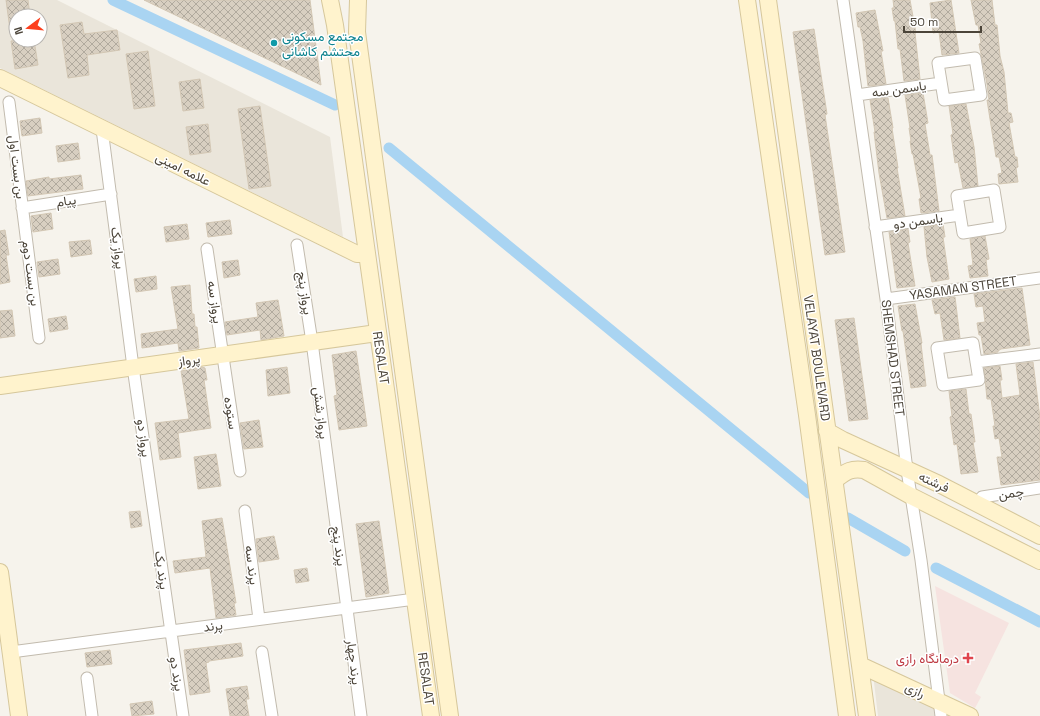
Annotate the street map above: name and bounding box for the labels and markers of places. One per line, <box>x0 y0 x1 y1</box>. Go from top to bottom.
place label: مجتمع مسکونی محتشم کاشانی <box>282 28 364 60</box>
marker: مجتمع مسکونی محتشم کاشانی <box>269 38 279 48</box>
place label: درمانگاه رازی <box>896 650 959 667</box>
marker: درمانگاه رازی <box>962 652 974 664</box>

